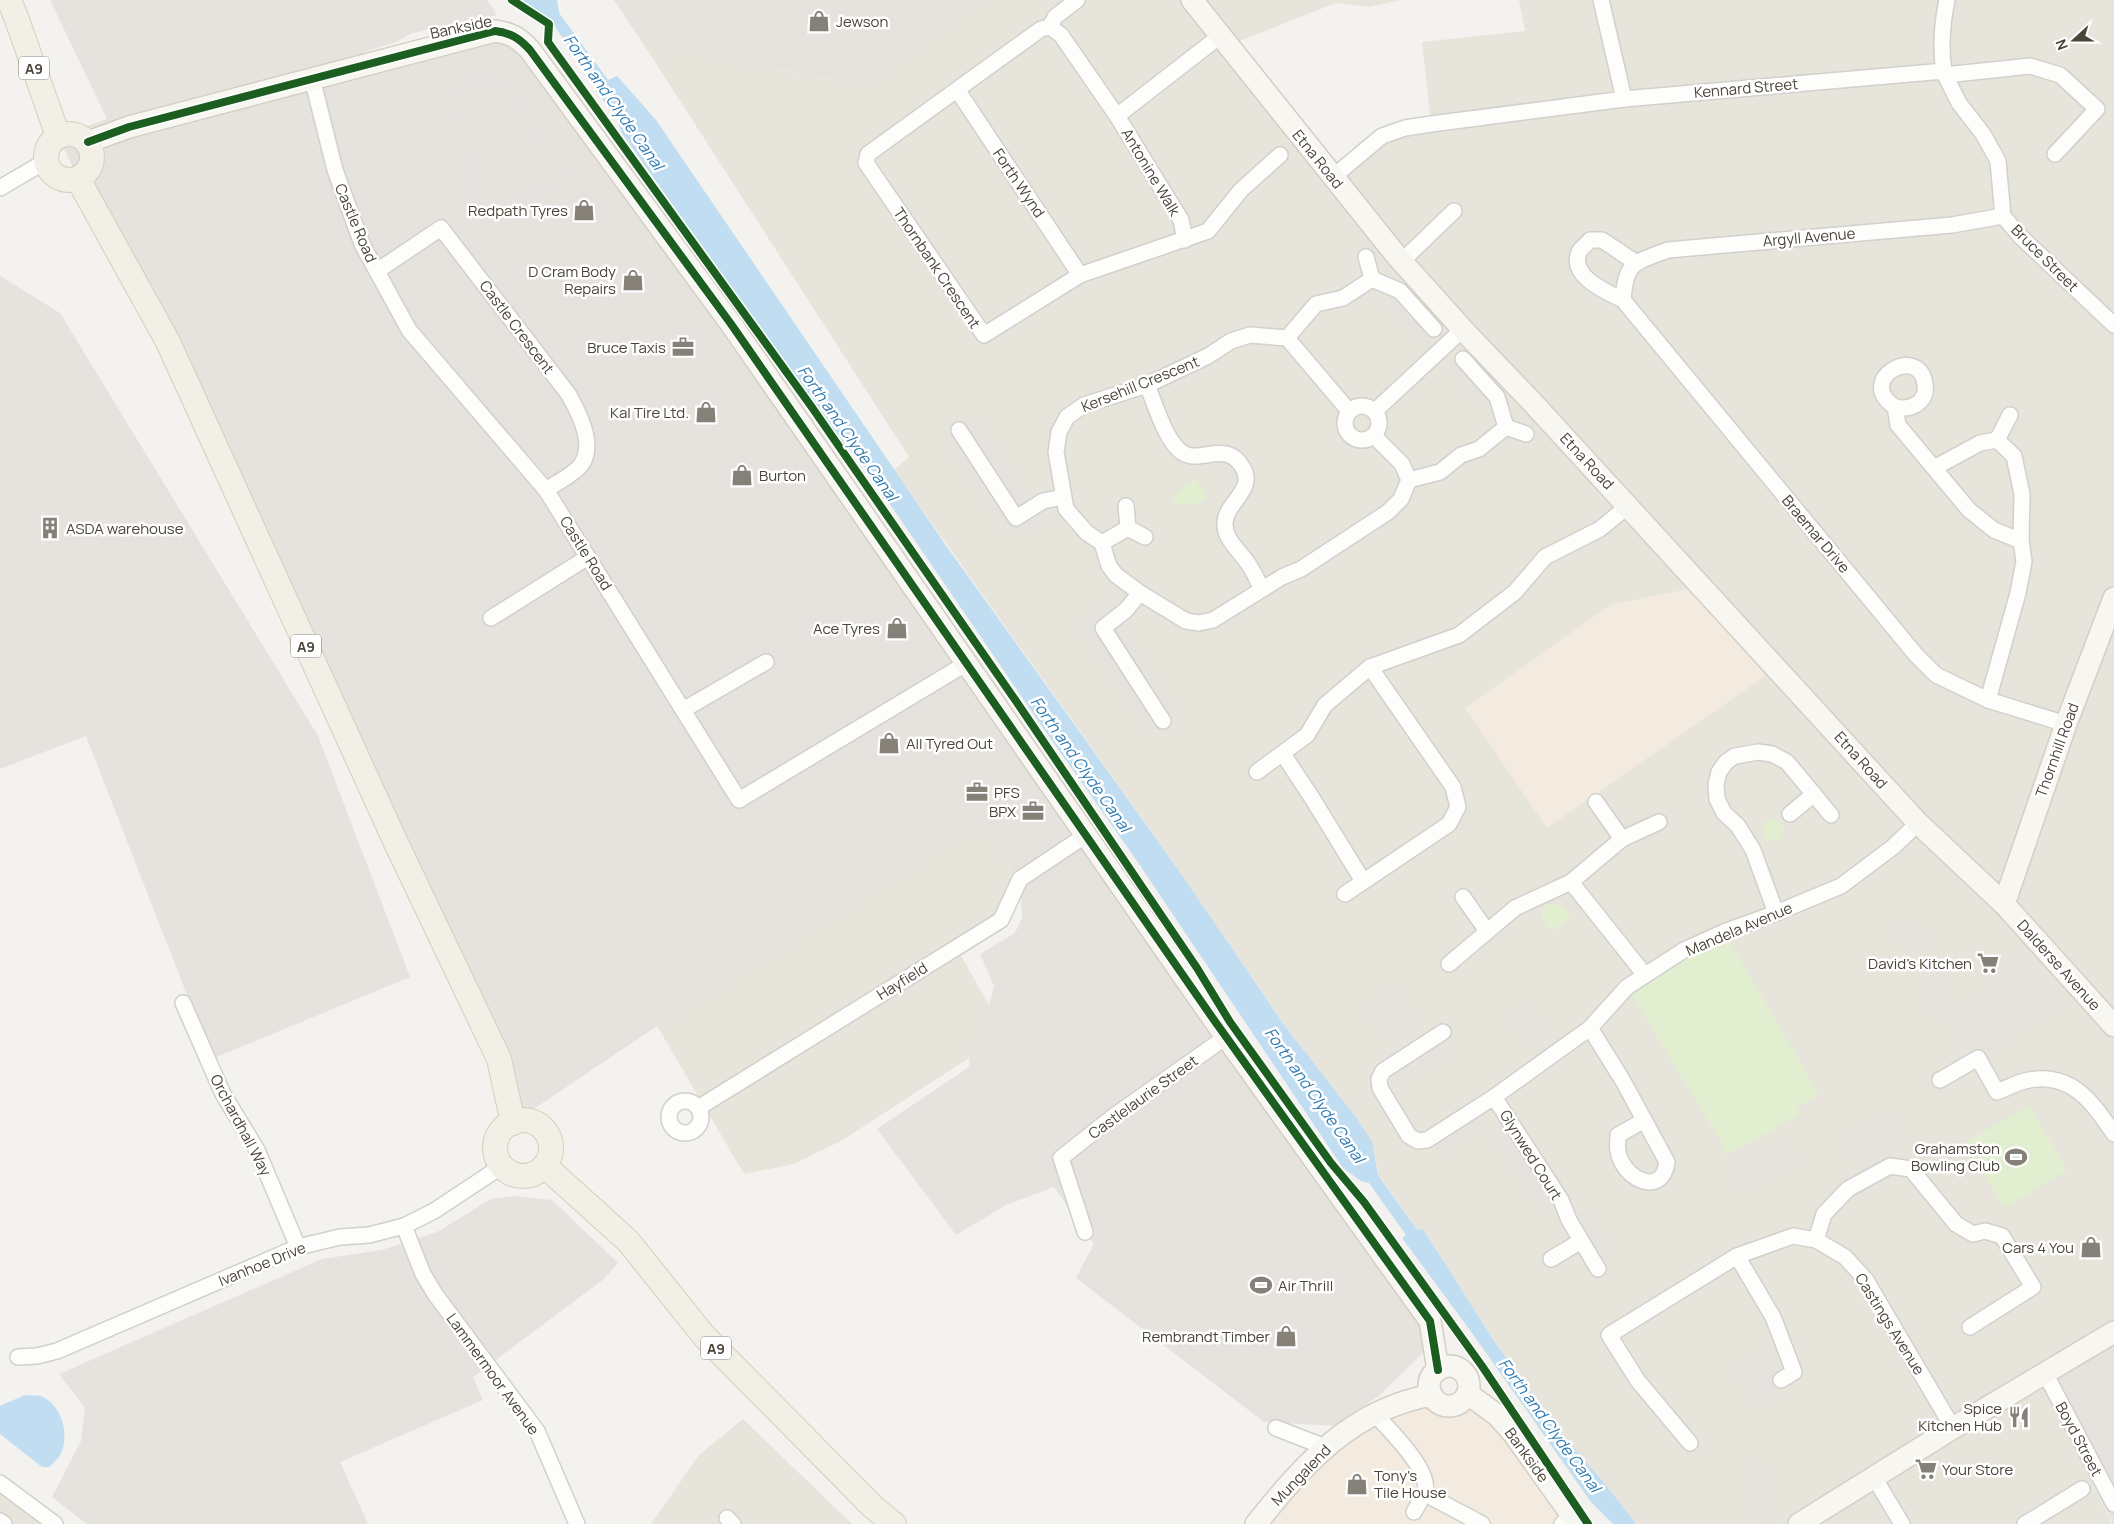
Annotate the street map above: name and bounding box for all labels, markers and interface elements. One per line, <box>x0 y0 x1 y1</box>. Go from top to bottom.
shop icon: Jewson <box>806 8 832 34</box>
street label: Bankside <box>428 10 494 44</box>
place label: Jewson <box>836 11 888 32</box>
north arrow <box>2049 15 2099 65</box>
water label: Forth and Clyde Canal <box>559 30 670 176</box>
text: N <box>2051 37 2072 53</box>
road number: A9 <box>19 56 49 80</box>
street label: Kennard Street <box>1693 73 1799 103</box>
street label: Antonine Walk <box>1117 124 1186 220</box>
street label: Etna Road <box>1288 125 1348 193</box>
street label: Forth Wynd <box>988 144 1050 222</box>
street label: Castle Road <box>330 180 382 266</box>
shop icon: Redpath Tyres <box>571 197 597 223</box>
place label: Redpath Tyres <box>468 200 568 221</box>
street label: Thornbank Crescent <box>889 203 985 333</box>
street label: Bruce Street <box>2007 220 2083 296</box>
street label: Argyll Avenue <box>1762 222 1856 252</box>
place label: D Cram Body Repairs <box>528 261 616 299</box>
shop icon: D Cram Body Repairs <box>620 267 646 293</box>
street label: Castle Crescent <box>475 276 559 378</box>
office icon: Bruce Taxis <box>670 334 696 360</box>
place label: Bruce Taxis <box>587 337 666 358</box>
street label: Kersehill Crescent <box>1078 351 1202 417</box>
water label: Forth and Clyde Canal <box>793 361 904 507</box>
shop icon: Kal Tire Ltd. <box>693 399 719 425</box>
place label: Kal Tire Ltd. <box>610 402 689 423</box>
street label: Etna Road <box>1555 428 1619 494</box>
shop icon: Burton <box>729 462 755 488</box>
place label: Burton <box>759 465 806 486</box>
street label: Braemar Drive <box>1777 491 1855 578</box>
street label: Castle Road <box>555 512 617 594</box>
building icon: ASDA warehouse <box>37 515 63 541</box>
place label: ASDA warehouse <box>66 518 184 539</box>
shop icon: Ace Tyres <box>884 615 910 641</box>
place label: Ace Tyres <box>813 618 880 639</box>
road number: A9 <box>291 634 321 658</box>
water label: Forth and Clyde Canal <box>1026 692 1137 838</box>
street label: Thornhill Road <box>2030 700 2084 800</box>
street label: Etna Road <box>1830 727 1892 793</box>
shop icon: All Tyred Out <box>876 730 902 756</box>
place label: All Tyred Out <box>906 733 993 754</box>
office icon: PFS <box>964 779 990 805</box>
place label: PFS <box>994 782 1020 803</box>
office icon: BPX <box>1020 798 1046 824</box>
place label: BPX <box>989 801 1016 822</box>
street label: Mandela Avenue <box>1683 897 1796 961</box>
street label: Dalderse Avenue <box>2012 915 2106 1015</box>
supermarket icon: David's Kitchen <box>1975 950 2001 976</box>
place label: David's Kitchen <box>1868 953 1972 974</box>
street label: Hayfield <box>873 957 931 1005</box>
water label: Forth and Clyde Canal <box>1260 1023 1371 1169</box>
street label: Castlelaurie Street <box>1084 1050 1202 1144</box>
street label: Orchardhall Way <box>205 1071 277 1180</box>
street label: Glynwed Court <box>1495 1106 1567 1204</box>
place label: Grahamston Bowling Club <box>1911 1138 2000 1176</box>
sports icon: Grahamston Bowling Club <box>2003 1144 2029 1170</box>
shop icon: Cars 4 You <box>2078 1234 2104 1260</box>
street label: Ivanhoe Drive <box>215 1237 309 1291</box>
place label: Cars 4 You <box>2002 1237 2074 1258</box>
street label: Castings Avenue <box>1850 1269 1930 1379</box>
sports icon: Air Thrill <box>1248 1272 1274 1298</box>
place label: Air Thrill <box>1278 1275 1333 1296</box>
street label: Lammermoor Avenue <box>442 1309 544 1439</box>
shop icon: Rembrandt Timber <box>1273 1323 1299 1349</box>
place label: Rembrandt Timber <box>1142 1326 1271 1347</box>
road number: A9 <box>701 1336 731 1360</box>
water label: Forth and Clyde Canal <box>1494 1353 1608 1498</box>
place label: Spice Kitchen Hub <box>1918 1398 2002 1436</box>
street label: Boyd Street <box>2051 1398 2107 1480</box>
restaurant icon: Spice Kitchen Hub <box>2006 1404 2032 1430</box>
street label: Bankside <box>1500 1423 1554 1487</box>
street label: Mungalend <box>1267 1440 1335 1510</box>
supermarket icon: Your Store <box>1913 1456 1939 1482</box>
place label: Your Store <box>1942 1459 2013 1480</box>
place label: Tony's Tile House <box>1374 1465 1447 1503</box>
shop icon: Tony's Tile House <box>1344 1471 1370 1497</box>

